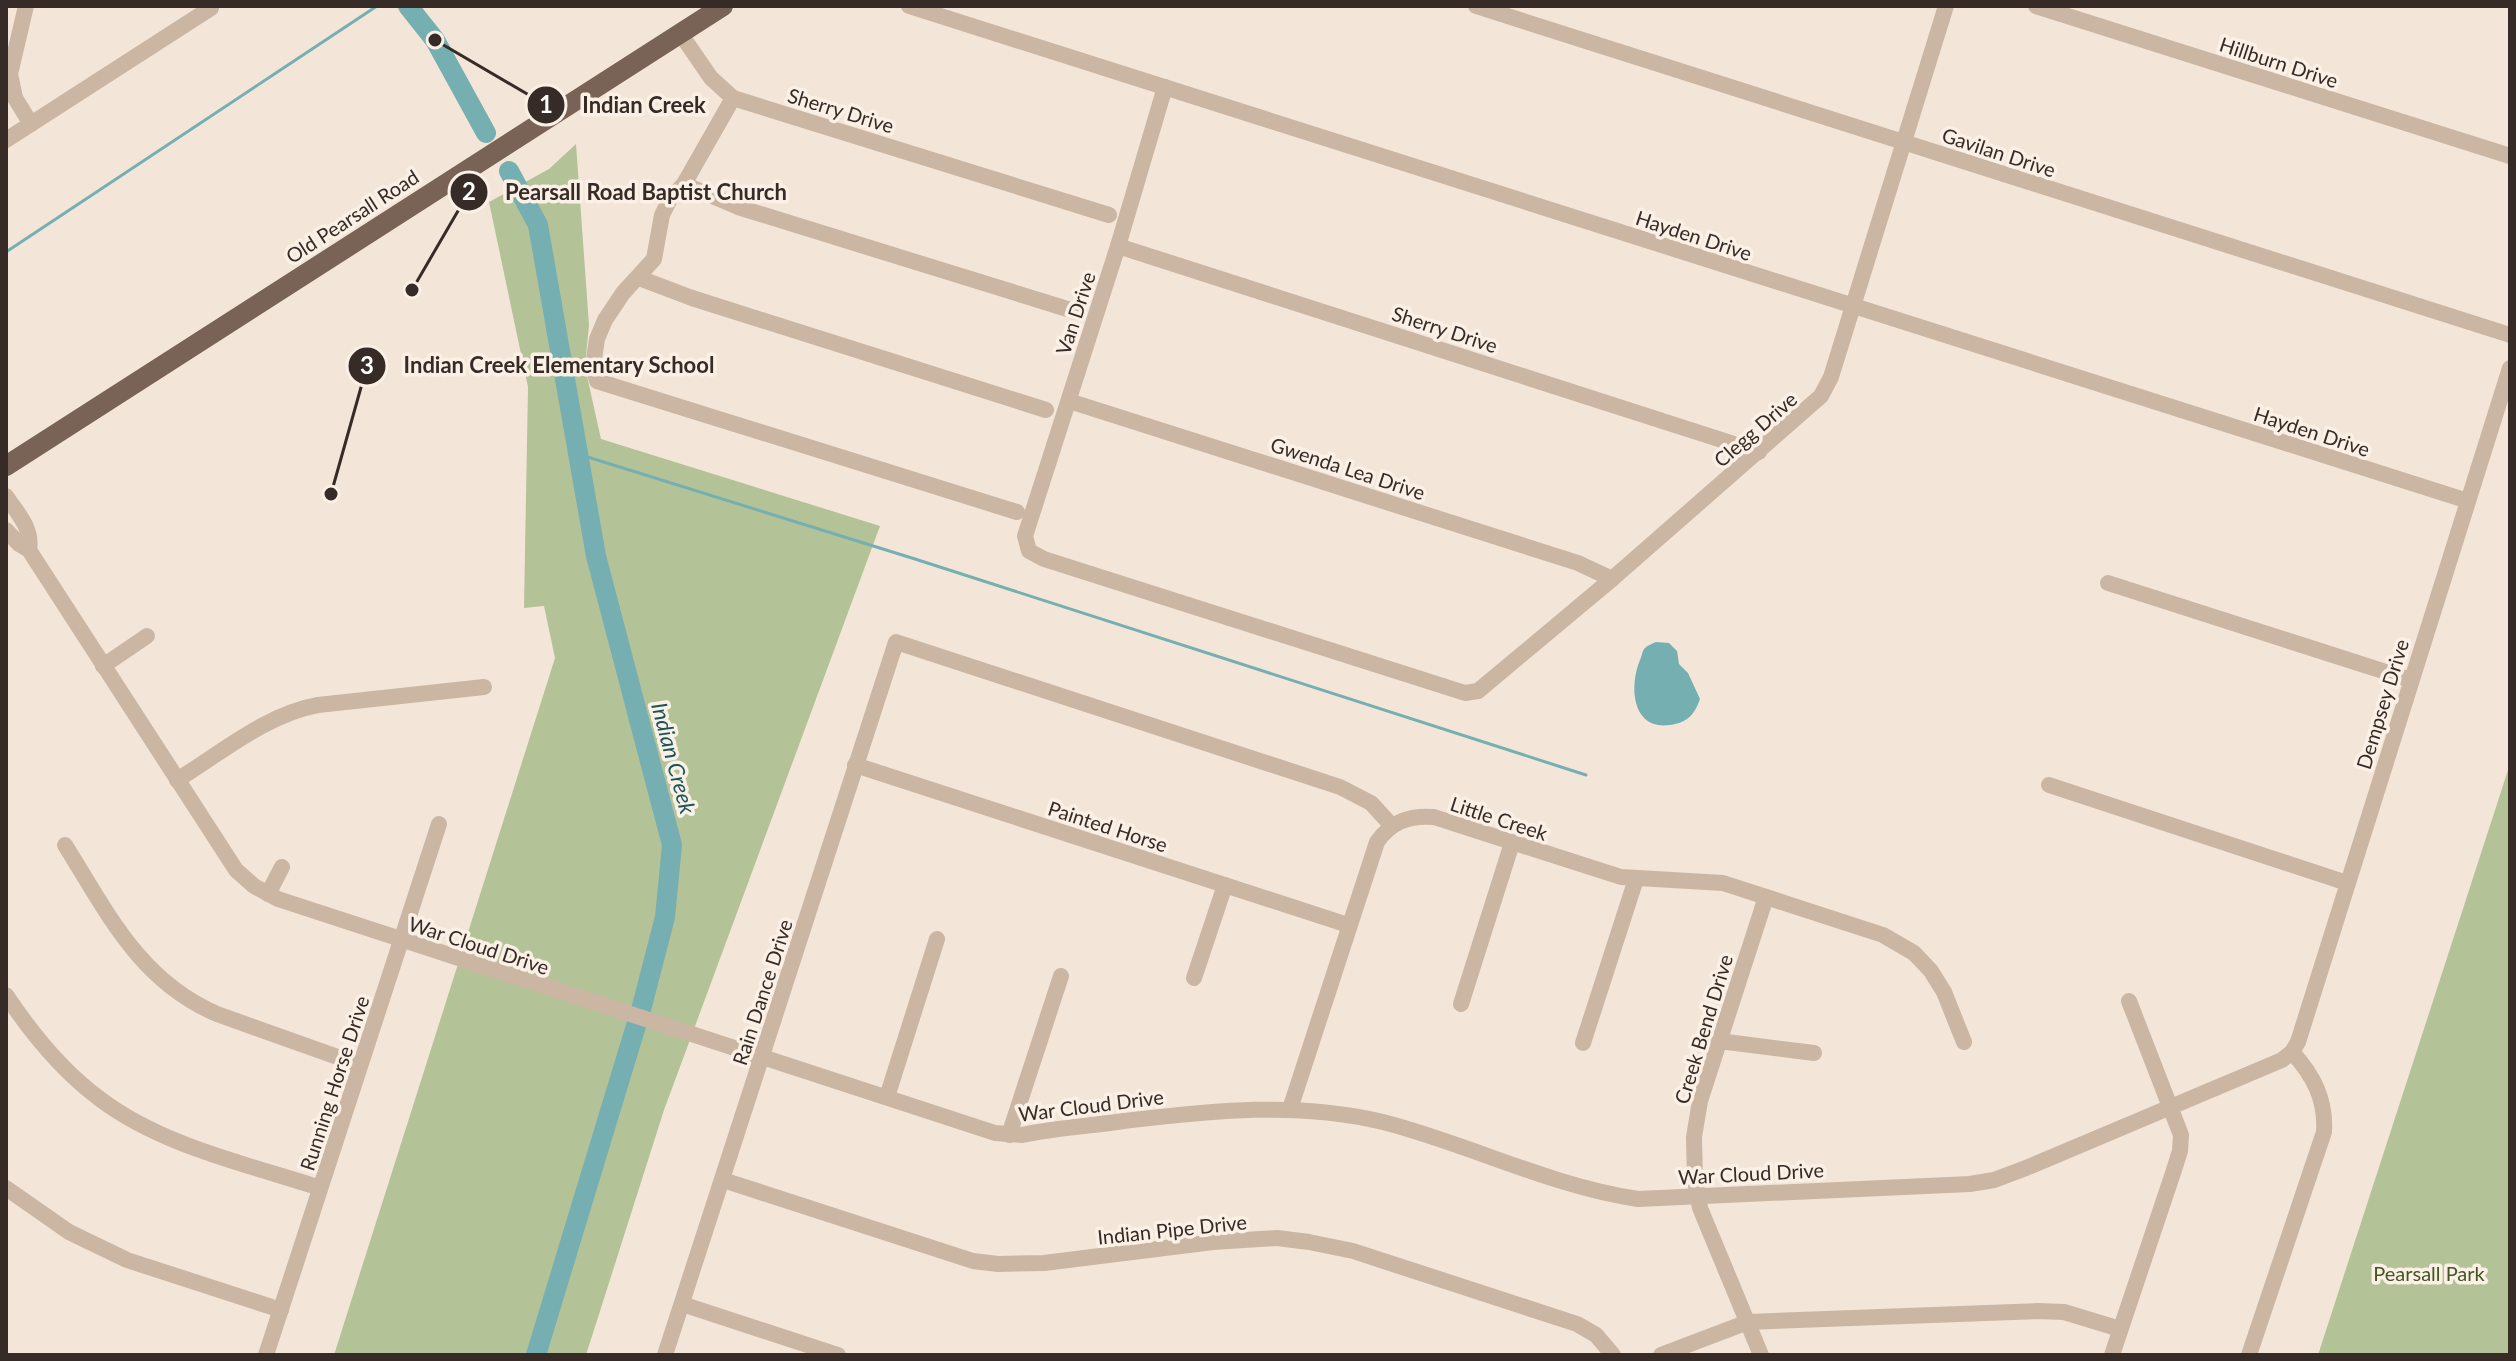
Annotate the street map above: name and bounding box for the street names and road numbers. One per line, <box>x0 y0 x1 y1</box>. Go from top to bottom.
street label: Hillburn Drive <box>2217 32 2341 92</box>
street label: Sherry Drive <box>785 83 897 137</box>
street label: Gavilan Drive <box>1939 122 2059 182</box>
street label: Old Pearsall Road <box>281 164 423 268</box>
street label: Hayden Drive <box>1633 205 1755 265</box>
street label: Van Drive <box>1050 268 1100 358</box>
street label: Sherry Drive <box>1389 301 1501 357</box>
street label: Clegg Drive <box>1709 386 1801 472</box>
street label: Hayden Drive <box>2251 401 2373 461</box>
street label: Gwenda Lea Drive <box>1268 432 1428 504</box>
street label: Dempsey Drive <box>2351 636 2413 772</box>
street label: Little Creek <box>1447 791 1551 845</box>
street label: Painted Horse <box>1045 795 1171 857</box>
street label: War Cloud Drive <box>406 911 552 979</box>
street label: Rain Dance Drive <box>727 916 797 1068</box>
street label: Creek Bend Drive <box>1669 951 1737 1107</box>
street label: Running Horse Drive <box>294 992 374 1174</box>
street label: War Cloud Drive <box>1017 1084 1165 1126</box>
street label: War Cloud Drive <box>1677 1157 1825 1189</box>
street label: Indian Pipe Drive <box>1096 1209 1248 1249</box>

